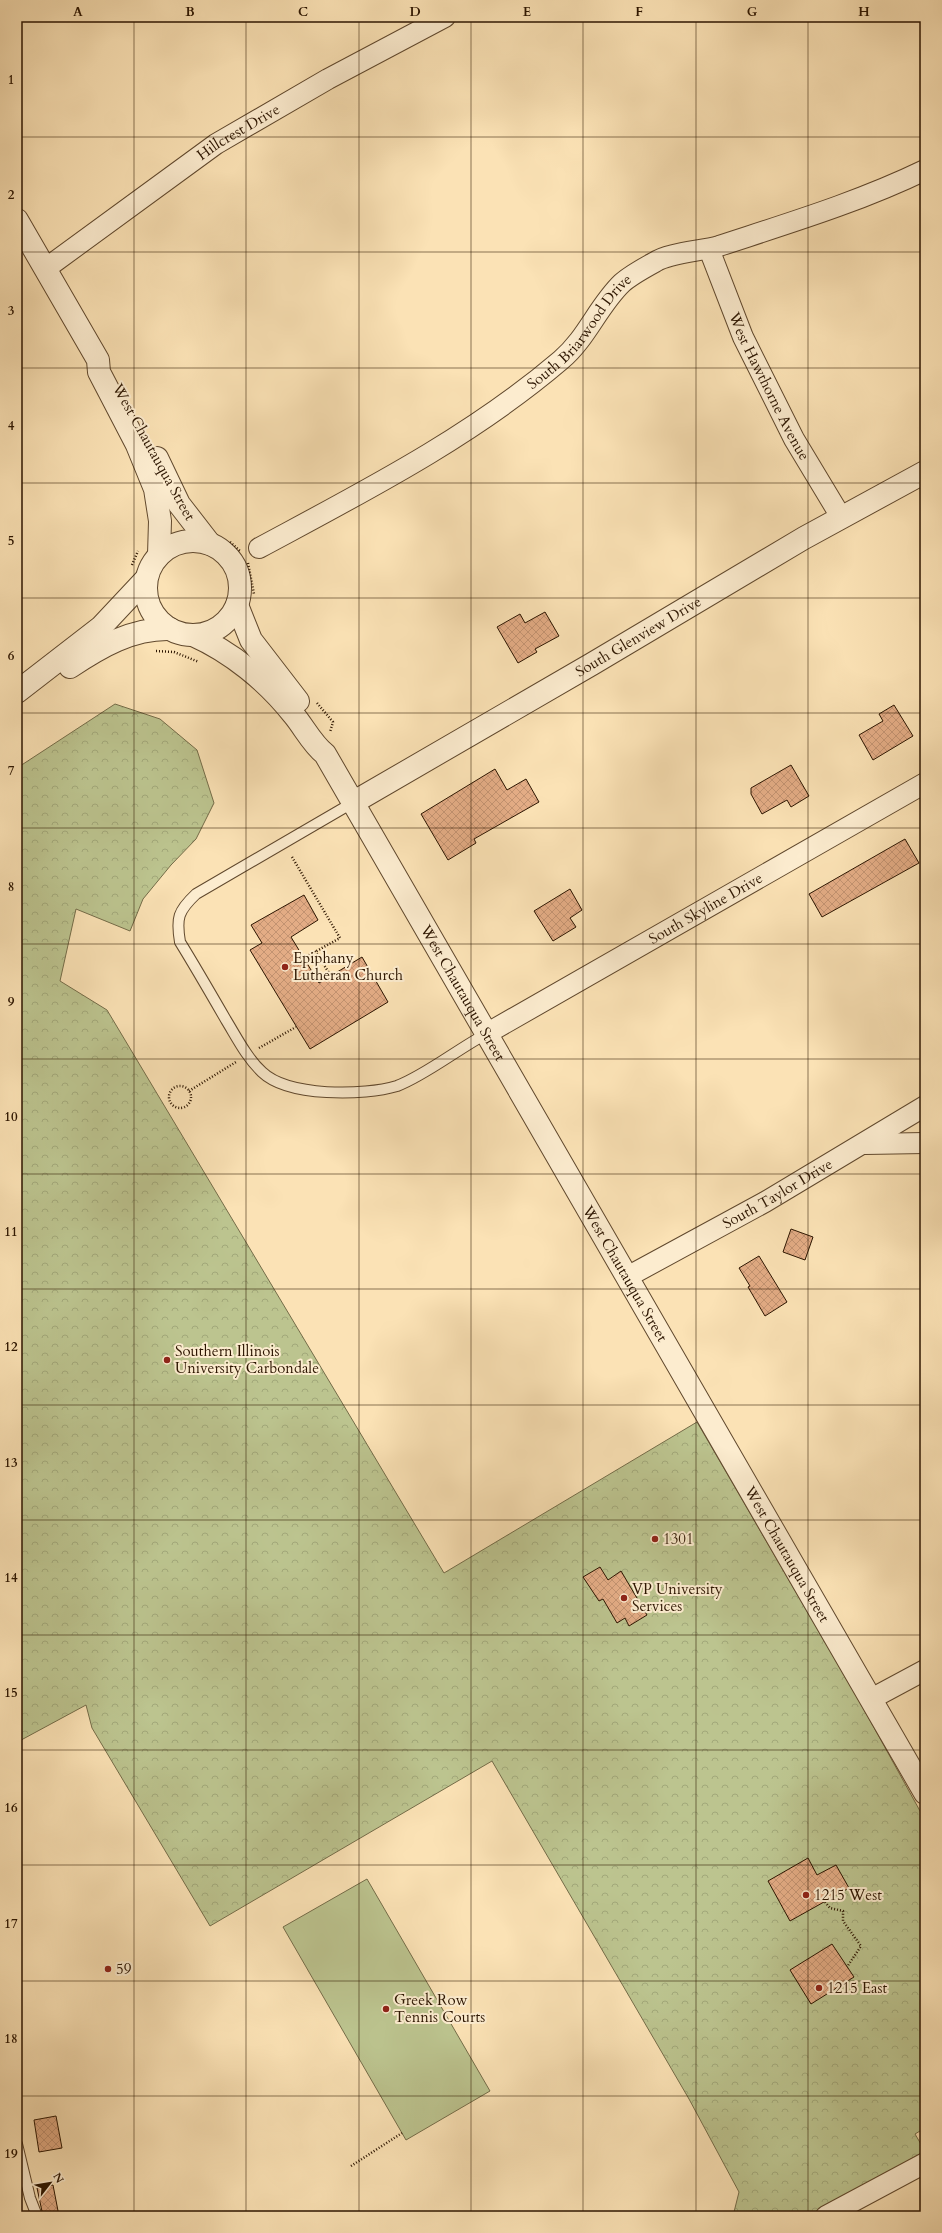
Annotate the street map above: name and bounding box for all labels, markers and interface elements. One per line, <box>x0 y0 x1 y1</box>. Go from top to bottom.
text: A <box>73 3 83 21</box>
text: B <box>185 3 195 21</box>
text: C <box>298 3 308 21</box>
text: D <box>409 3 421 21</box>
text: E <box>523 3 531 21</box>
text: F <box>635 3 643 21</box>
text: G <box>747 3 758 21</box>
text: H <box>858 3 870 21</box>
text: 1 <box>8 71 14 89</box>
street label: Hillcrest Drive <box>193 99 283 165</box>
text: 2 <box>8 186 15 204</box>
street label: South Briarwood Drive <box>523 269 636 394</box>
text: 3 <box>8 302 15 320</box>
street label: West Hawthorne Avenue <box>724 308 815 464</box>
street label: West Chautauqua Street <box>107 379 200 524</box>
text: 4 <box>8 417 15 435</box>
text: 5 <box>8 532 14 550</box>
street label: South Glenview Drive <box>572 591 705 681</box>
text: 6 <box>8 647 15 665</box>
text: 7 <box>8 762 15 780</box>
street label: South Skyline Drive <box>645 868 766 949</box>
text: 8 <box>8 878 14 896</box>
street label: West Chautauqua Street <box>415 920 510 1065</box>
place label: Epiphany Lutheran Church <box>293 948 404 985</box>
marker: Epiphany Lutheran Church <box>280 962 290 972</box>
text: 9 <box>8 993 15 1011</box>
text: 10 <box>4 1108 18 1126</box>
street label: South Taylor Drive <box>719 1154 836 1233</box>
street label: West Chautauqua Street <box>577 1201 672 1346</box>
text: 11 <box>4 1223 18 1241</box>
text: 12 <box>4 1338 18 1356</box>
place label: Southern Illinois University Carbondale <box>175 1341 319 1378</box>
marker: Southern Illinois University Carbondale <box>162 1355 172 1365</box>
text: 13 <box>4 1454 18 1472</box>
street label: West Chautauqua Street <box>739 1482 834 1626</box>
place label: 1301 <box>663 1529 694 1549</box>
marker: 1301 <box>650 1534 660 1544</box>
text: 14 <box>4 1569 18 1587</box>
place label: VP University Services <box>632 1579 723 1616</box>
marker: VP University Services <box>619 1593 629 1603</box>
text: 15 <box>4 1684 18 1702</box>
text: 16 <box>4 1799 18 1817</box>
place label: 1215 West <box>814 1885 882 1905</box>
marker: 1215 West <box>801 1890 811 1900</box>
text: 17 <box>4 1915 18 1933</box>
place label: 59 <box>116 1959 132 1979</box>
marker: 59 <box>103 1964 113 1974</box>
place label: 1215 East <box>827 1978 888 1998</box>
marker: 1215 East <box>814 1983 824 1993</box>
place label: Greek Row Tennis Courts <box>394 1990 485 2027</box>
marker: Greek Row Tennis Courts <box>381 2004 391 2014</box>
text: 18 <box>4 2030 18 2048</box>
text: 19 <box>4 2145 18 2163</box>
north arrow <box>30 2163 70 2203</box>
text: N <box>49 2170 67 2186</box>

